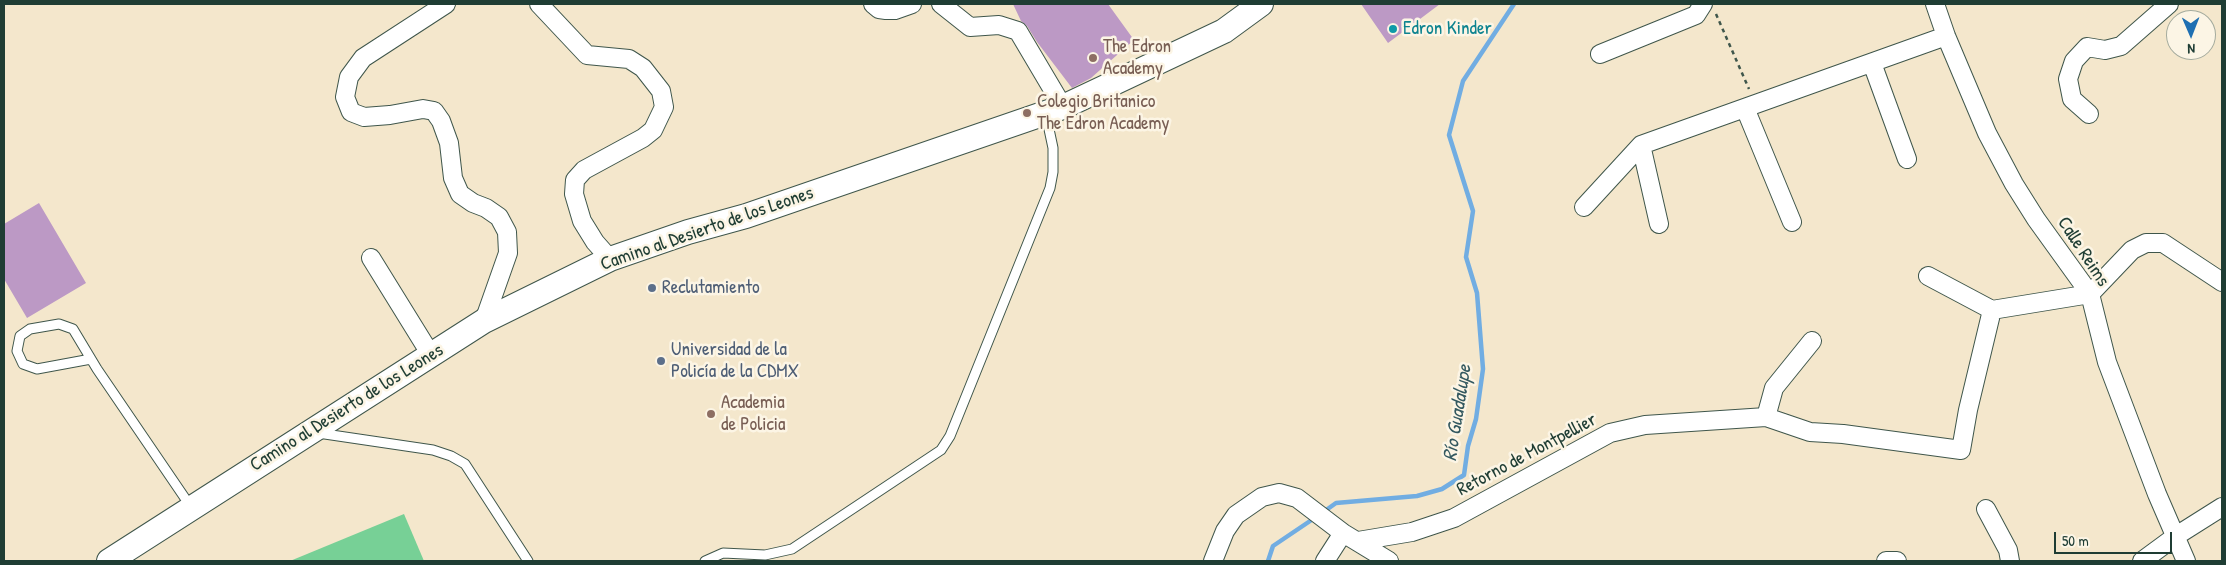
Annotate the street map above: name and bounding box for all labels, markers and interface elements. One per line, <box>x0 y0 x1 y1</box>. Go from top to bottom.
north arrow <box>2166 10 2216 60</box>
place label: Edron Kinder <box>1403 18 1492 40</box>
marker: Edron Kinder <box>1387 23 1399 35</box>
place label: The Edron Academy <box>1103 36 1171 80</box>
text: N <box>2187 40 2195 59</box>
marker: The Edron Academy <box>1087 52 1099 64</box>
place label: Colegio Britanico The Edron Academy <box>1037 91 1170 135</box>
marker: Colegio Britanico The Edron Academy <box>1021 107 1033 119</box>
street label: Camino al Desierto de los Leones <box>598 182 816 276</box>
street label: Calle Reims <box>2052 213 2114 291</box>
place label: Reclutamiento <box>662 277 760 299</box>
marker: Reclutamiento <box>646 282 658 294</box>
street label: Camino al Desierto de los Leones <box>246 339 448 477</box>
place label: Universidad de la Policía de la CDMX <box>671 339 799 383</box>
marker: Universidad de la Policía de la CDMX <box>655 355 667 367</box>
water label: Río Guadalupe <box>1439 363 1477 463</box>
place label: Academia de Policia <box>721 392 786 436</box>
marker: Academia de Policia <box>705 408 717 420</box>
street label: Retorno de Montpellier <box>1453 409 1601 501</box>
scale bar <box>2056 522 2174 554</box>
text: 50 m <box>2062 530 2089 551</box>

